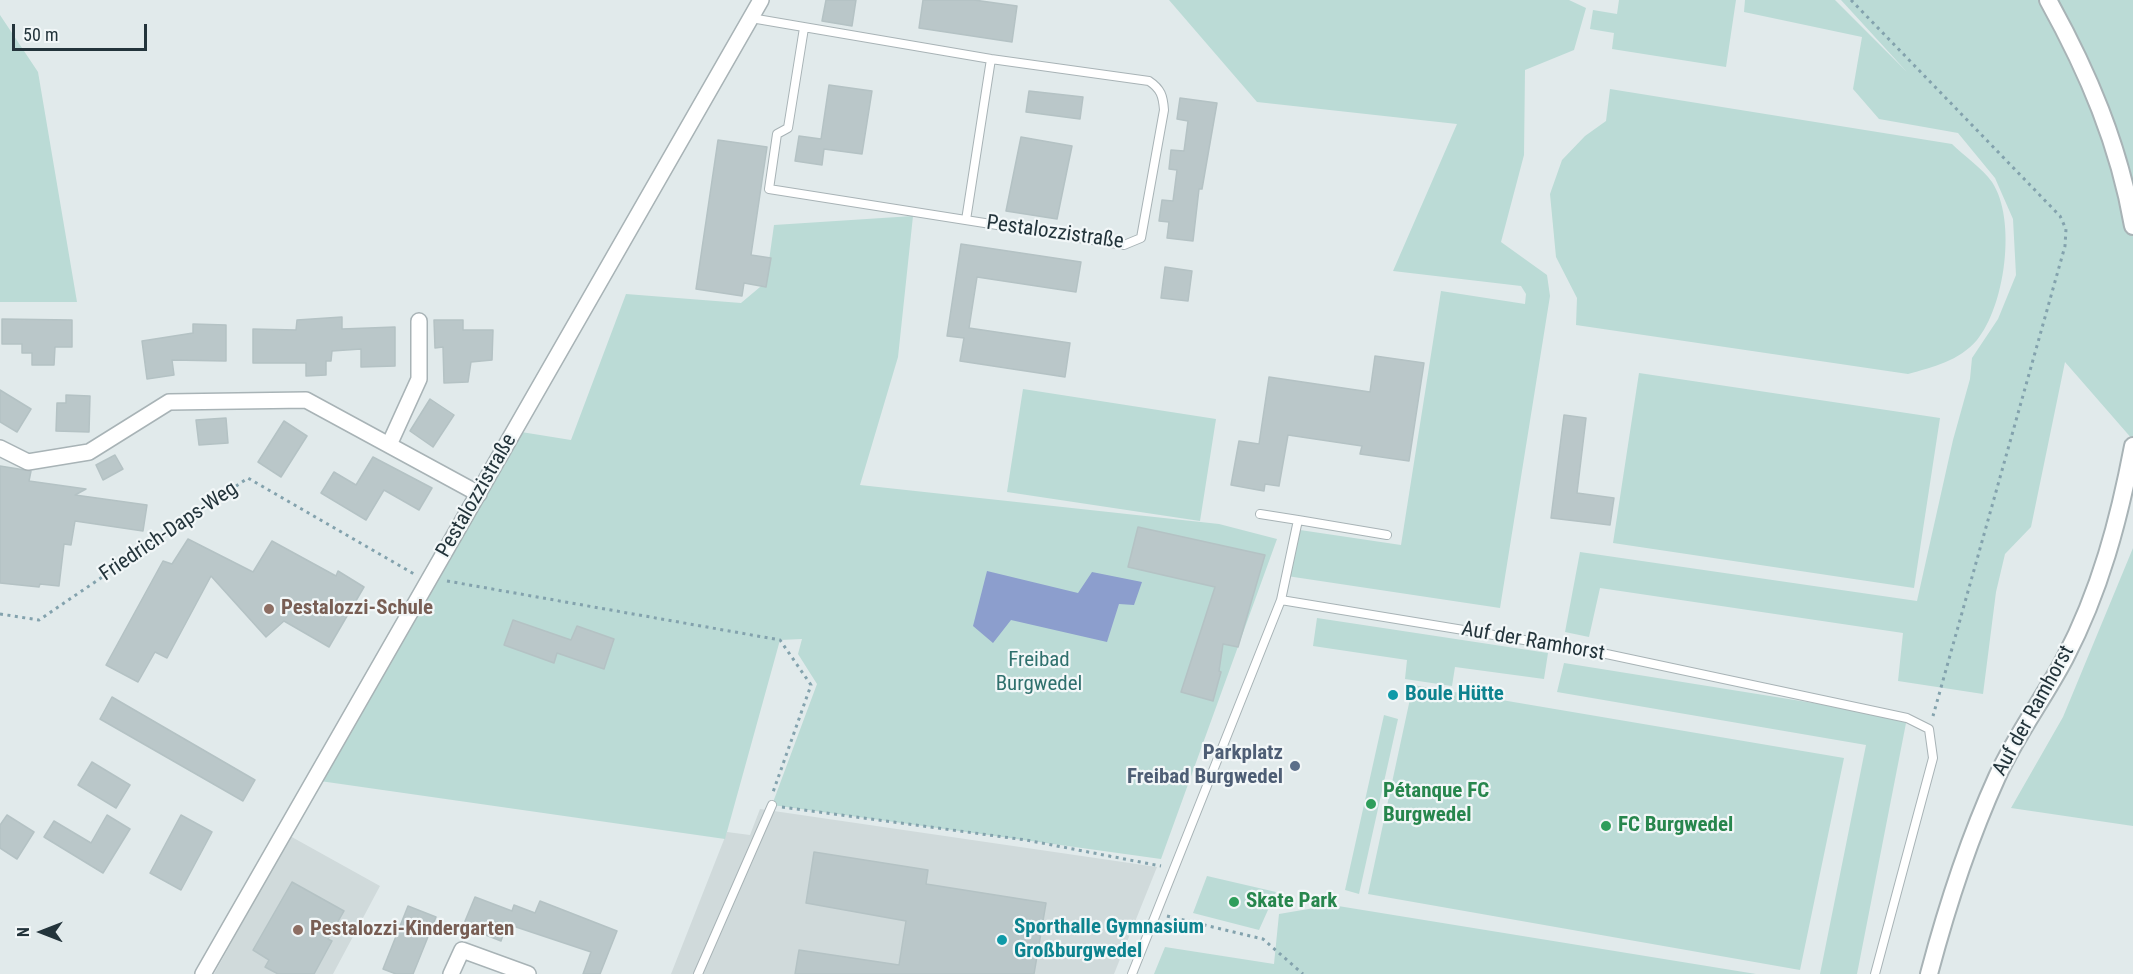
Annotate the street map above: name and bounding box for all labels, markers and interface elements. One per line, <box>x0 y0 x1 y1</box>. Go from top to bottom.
scale bar <box>15 12 150 50</box>
text: 50 m <box>23 24 58 45</box>
street label: Pestalozzistraße <box>985 211 1125 255</box>
street label: Pestalozzistraße <box>432 430 522 562</box>
street label: Friedrich-Daps-Weg <box>95 477 243 587</box>
place label: Pestalozzi-Schule <box>281 596 433 622</box>
marker: Pestalozzi-Schule <box>262 602 276 616</box>
street label: Auf der Ramhorst <box>1459 617 1607 667</box>
street label: Auf der Ramhorst <box>1988 641 2080 781</box>
park label: Freibad Burgwedel <box>996 648 1082 698</box>
place label: Boule Hütte <box>1405 682 1504 708</box>
marker: Boule Hütte <box>1386 688 1400 702</box>
place label: Parkplatz Freibad Burgwedel <box>1127 741 1283 791</box>
marker: Parkplatz Freibad Burgwedel <box>1288 759 1302 773</box>
place label: Pétanque FC Burgwedel <box>1383 779 1489 829</box>
marker: Pétanque FC Burgwedel <box>1364 797 1378 811</box>
place label: FC Burgwedel <box>1618 813 1733 839</box>
marker: FC Burgwedel <box>1599 819 1613 833</box>
place label: Skate Park <box>1246 889 1337 915</box>
marker: Skate Park <box>1227 895 1241 909</box>
north arrow <box>12 902 72 962</box>
place label: Sporthalle Gymnasium Großburgwedel <box>1014 915 1204 965</box>
place label: Pestalozzi-Kindergarten <box>310 917 514 943</box>
marker: Pestalozzi-Kindergarten <box>291 923 305 937</box>
text: N <box>14 927 33 937</box>
marker: Sporthalle Gymnasium Großburgwedel <box>995 933 1009 947</box>

